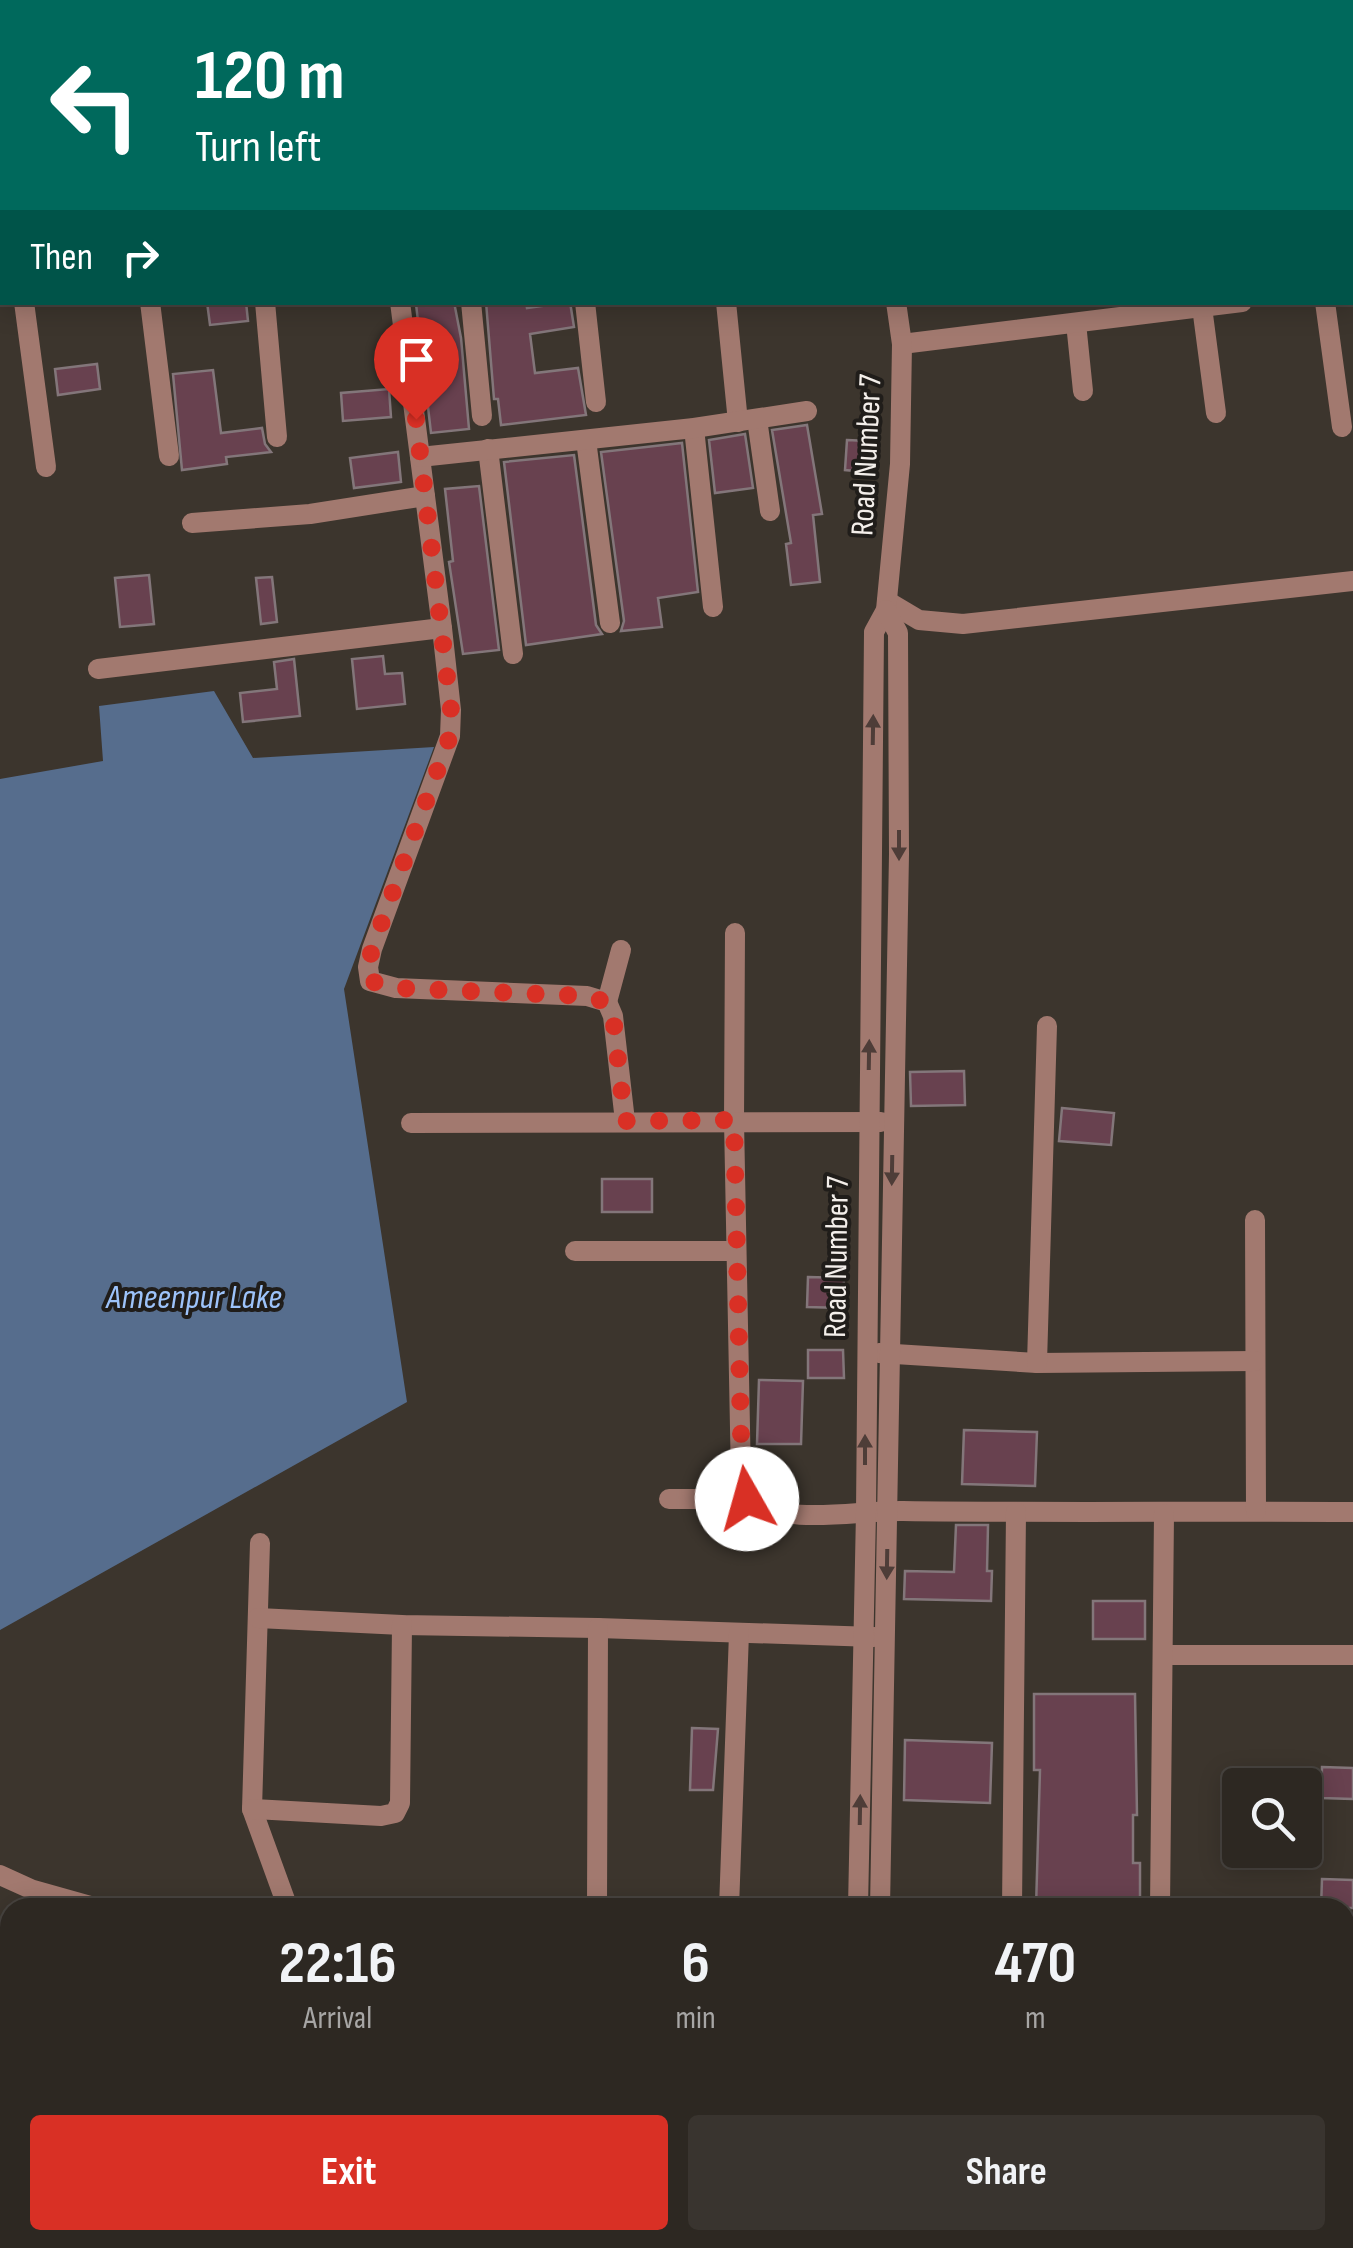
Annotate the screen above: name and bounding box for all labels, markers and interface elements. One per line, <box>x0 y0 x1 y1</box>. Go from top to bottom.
text: 120 m <box>195 35 345 119</box>
icon: left <box>30 40 160 170</box>
text: Turn left <box>195 120 321 175</box>
icon: right <box>113 230 168 285</box>
text: Then <box>30 235 93 280</box>
pin <box>374 317 459 420</box>
icon: arrive <box>389 332 444 387</box>
street label: Road Number 7 <box>843 373 891 537</box>
one-way arrow <box>865 714 881 746</box>
one-way arrow <box>891 829 907 861</box>
one-way arrow <box>862 1039 878 1071</box>
one-way arrow <box>884 1154 900 1186</box>
street label: Road Number 7 <box>816 1176 858 1338</box>
water label: Ameenpur Lake <box>104 1276 282 1319</box>
one-way arrow <box>857 1434 873 1466</box>
position arrow <box>695 1447 799 1551</box>
one-way arrow <box>879 1549 895 1581</box>
map controls <box>1222 1768 1322 1868</box>
button: search <box>1222 1768 1322 1868</box>
one-way arrow <box>852 1794 868 1826</box>
text: 22:16 <box>279 1928 397 2000</box>
text: 6 <box>681 1928 710 2000</box>
text: 470 <box>995 1928 1076 2000</box>
text: Arrival <box>303 1999 372 2038</box>
text: min <box>675 1999 716 2038</box>
text: m <box>1025 1999 1046 2038</box>
button: Exit <box>30 2115 668 2230</box>
button: Share <box>688 2115 1325 2230</box>

